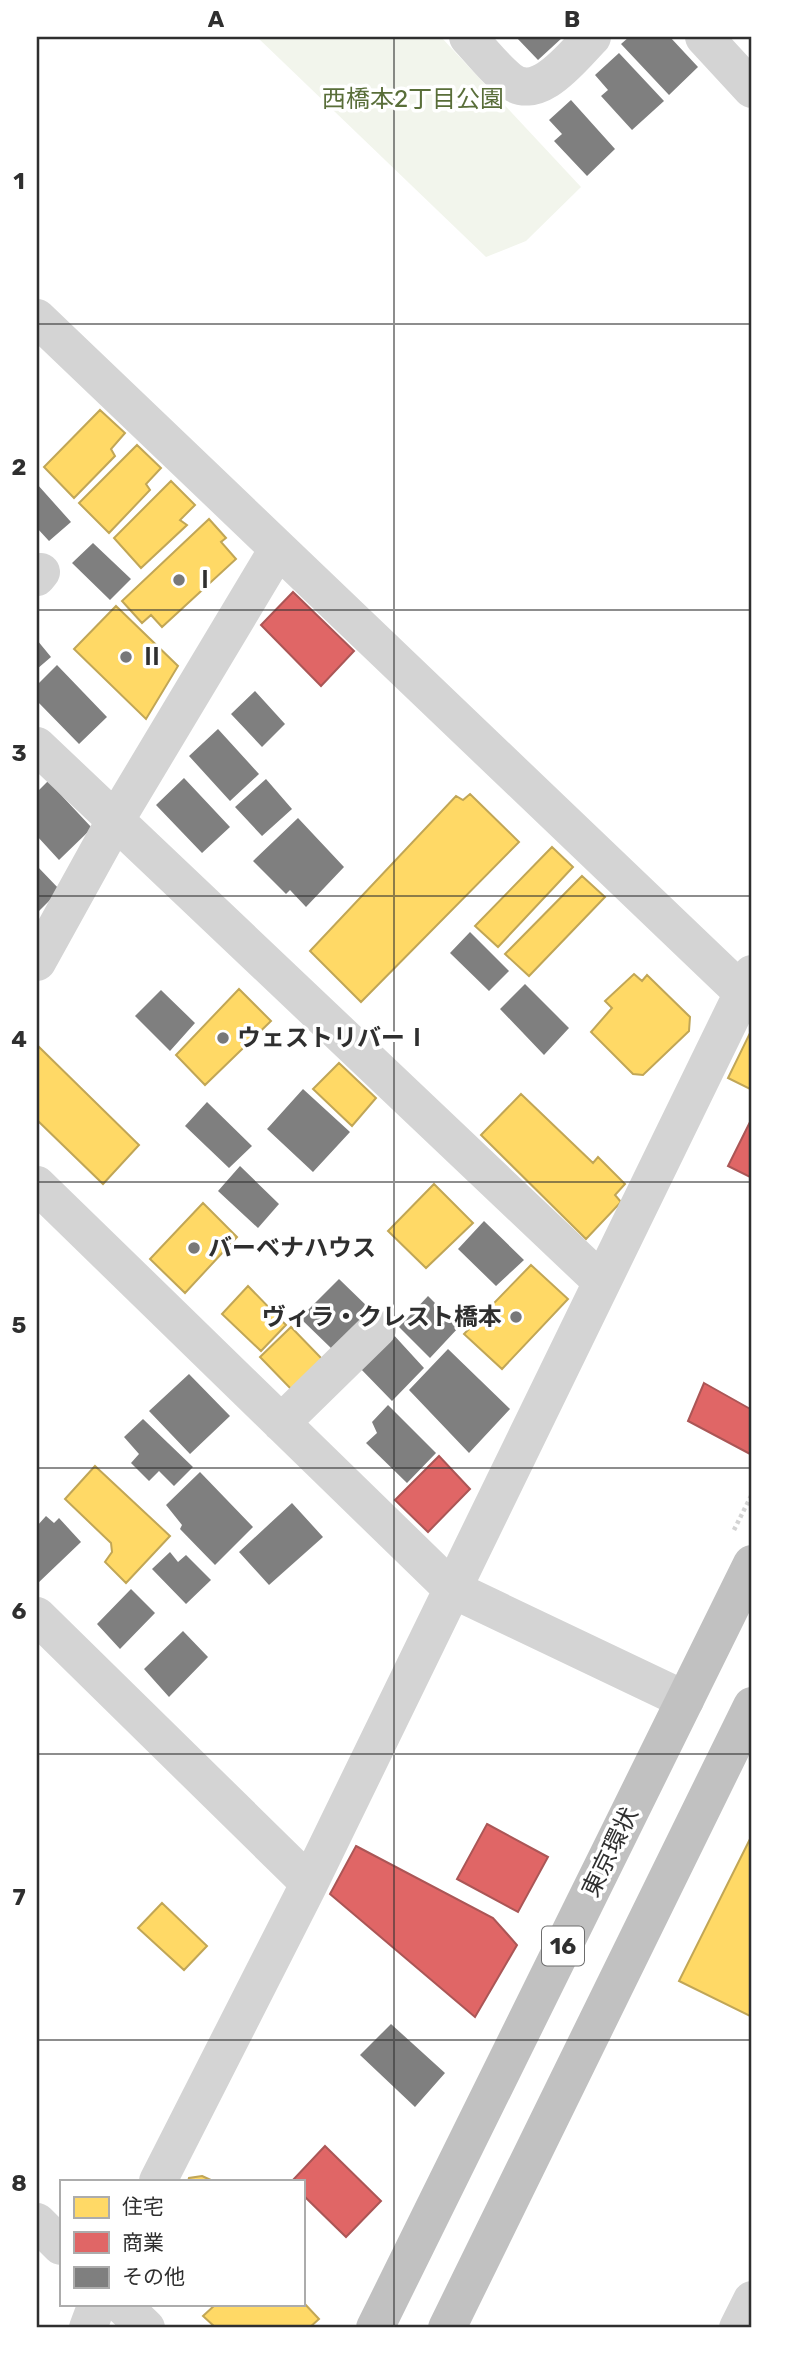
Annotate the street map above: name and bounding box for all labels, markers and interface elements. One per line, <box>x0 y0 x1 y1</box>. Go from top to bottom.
text: A <box>208 5 225 33</box>
text: B <box>564 5 580 33</box>
park label: 西橋本2丁目公園 <box>322 85 504 113</box>
text: 1 <box>13 167 25 195</box>
text: 2 <box>12 453 26 481</box>
place label: Ⅰ <box>193 566 217 594</box>
marker: Ⅰ <box>171 572 187 588</box>
place label: Ⅱ <box>140 643 164 671</box>
marker: Ⅱ <box>118 649 134 665</box>
text: 3 <box>11 739 27 767</box>
place label: ウェストリバーⅠ <box>237 1024 429 1052</box>
text: 4 <box>11 1025 27 1053</box>
marker: ウェストリバーⅠ <box>215 1030 231 1046</box>
place label: バーベナハウス <box>208 1234 376 1262</box>
marker: バーベナハウス <box>186 1240 202 1256</box>
place label: ヴィラ・クレスト橋本 <box>262 1303 502 1331</box>
marker: ヴィラ・クレスト橋本 <box>508 1309 524 1325</box>
text: 5 <box>12 1311 27 1339</box>
text: 6 <box>12 1597 27 1625</box>
street label: 東京環状 <box>576 1803 644 1901</box>
text: 7 <box>12 1883 26 1911</box>
road number: 16 <box>542 1926 584 1966</box>
text: 8 <box>11 2169 27 2197</box>
legend <box>60 2180 304 2306</box>
text: 住宅 <box>122 2194 164 2219</box>
text: 商業 <box>122 2230 164 2255</box>
text: その他 <box>122 2264 185 2289</box>

